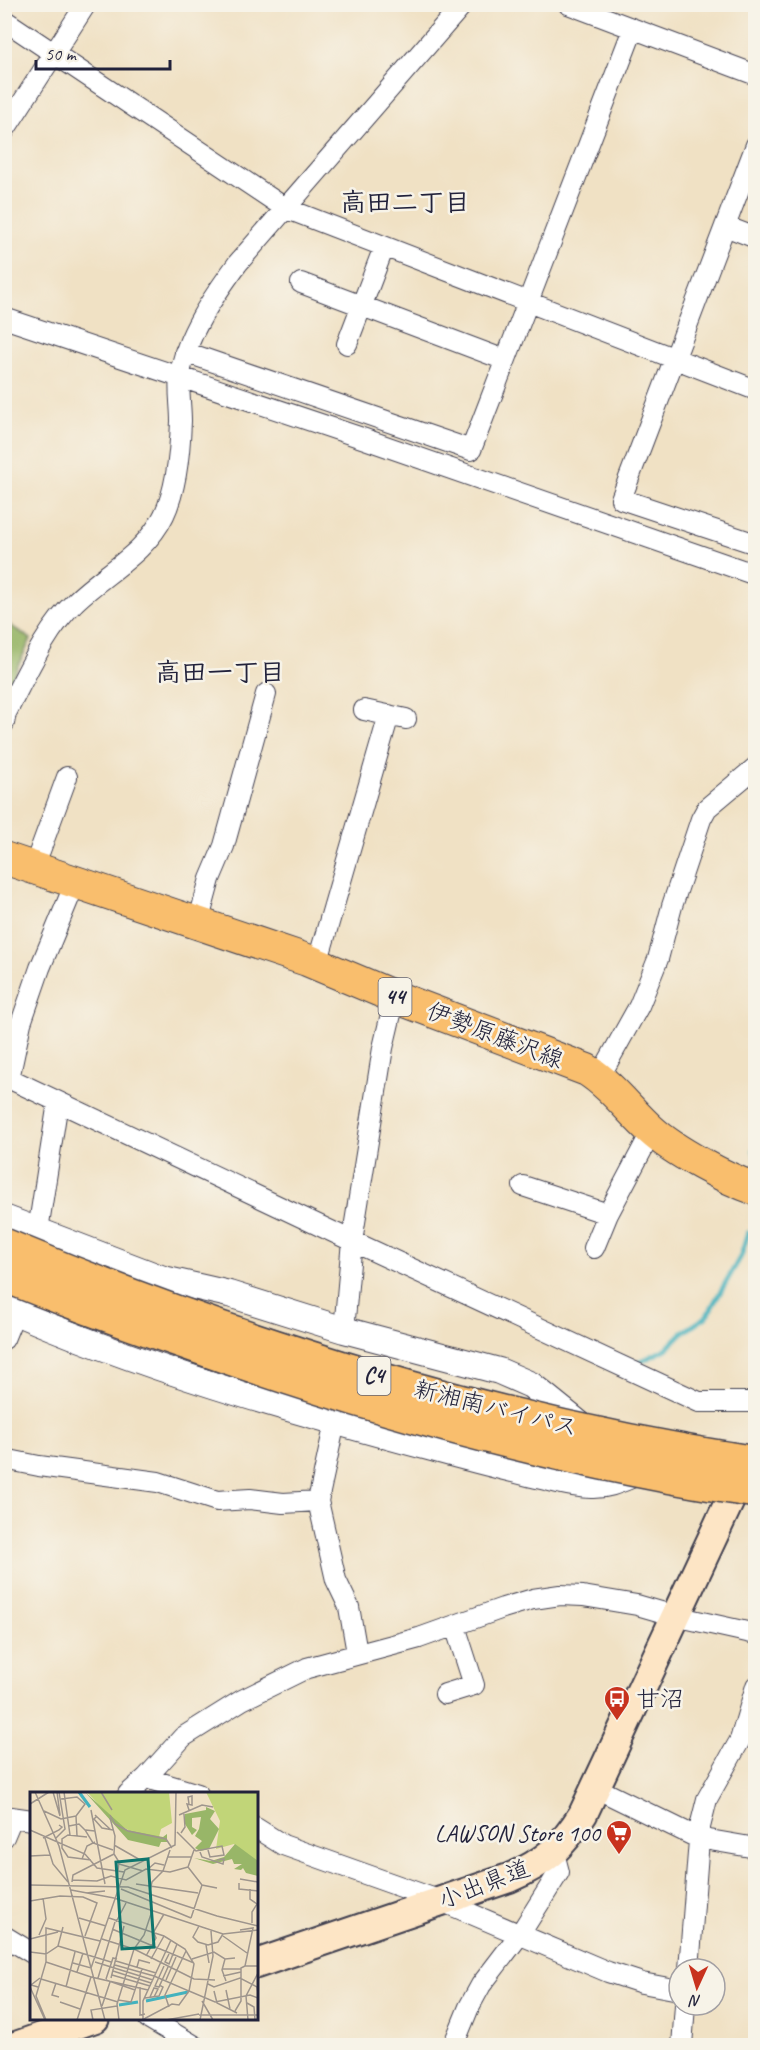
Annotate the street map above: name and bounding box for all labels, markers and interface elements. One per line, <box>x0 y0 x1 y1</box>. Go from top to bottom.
scale bar <box>36 33 170 71</box>
text: 50 m <box>45 43 78 65</box>
district label: 高田二丁目 <box>340 186 470 219</box>
district label: 高田一丁目 <box>155 656 285 689</box>
road number: 44 <box>378 978 412 1016</box>
street label: 伊勢原藤沢線 <box>422 995 568 1075</box>
road number: C4 <box>358 1357 391 1395</box>
street label: 新湘南バイパス <box>411 1373 581 1443</box>
bus stop icon: 甘沼 <box>602 1684 632 1722</box>
place label: 甘沼 <box>636 1684 684 1714</box>
inset map <box>30 1792 258 2020</box>
place label: LAWSON Store 100 <box>435 1818 602 1848</box>
supermarket icon: LAWSON Store 100 <box>604 1818 634 1856</box>
street label: 小出県道 <box>434 1853 534 1915</box>
north arrow <box>667 1957 727 2017</box>
text: N <box>687 1990 702 2011</box>

